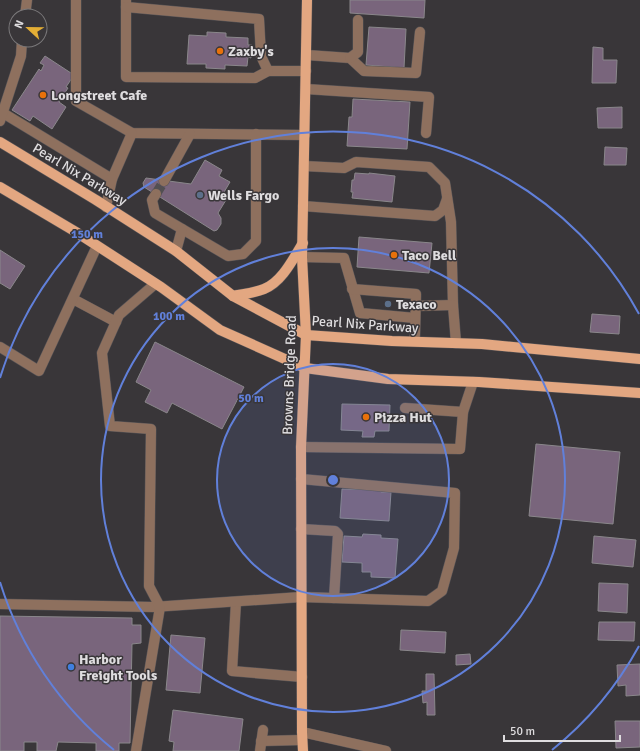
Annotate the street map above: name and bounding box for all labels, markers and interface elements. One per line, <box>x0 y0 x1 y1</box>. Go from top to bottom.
north arrow <box>8 8 48 48</box>
text: N <box>12 18 27 30</box>
place label: Zaxby's <box>228 43 274 60</box>
marker: Zaxby's <box>215 46 225 56</box>
place label: Longstreet Cafe <box>51 87 147 104</box>
marker: Longstreet Cafe <box>38 90 48 100</box>
street label: Pearl Nix Parkway <box>29 140 130 210</box>
place label: Wells Fargo <box>208 187 279 204</box>
marker: Wells Fargo <box>195 190 205 200</box>
text: 150 m <box>71 227 103 242</box>
place label: Taco Bell <box>402 247 457 264</box>
marker: Taco Bell <box>389 250 399 260</box>
place label: Texaco <box>396 296 437 313</box>
marker: Texaco <box>383 299 393 309</box>
text: 100 m <box>153 309 185 324</box>
street label: Pearl Nix Parkway <box>311 312 419 337</box>
street label: Browns Bridge Road <box>279 315 300 435</box>
text: 50 m <box>238 391 264 406</box>
place label: Pizza Hut <box>374 409 433 426</box>
marker: Pizza Hut <box>361 412 371 422</box>
centre of rings <box>326 473 340 487</box>
place label: Harbor Freight Tools <box>79 651 157 684</box>
marker: Harbor Freight Tools <box>66 662 76 672</box>
scale bar <box>504 717 620 743</box>
text: 50 m <box>510 724 535 739</box>

